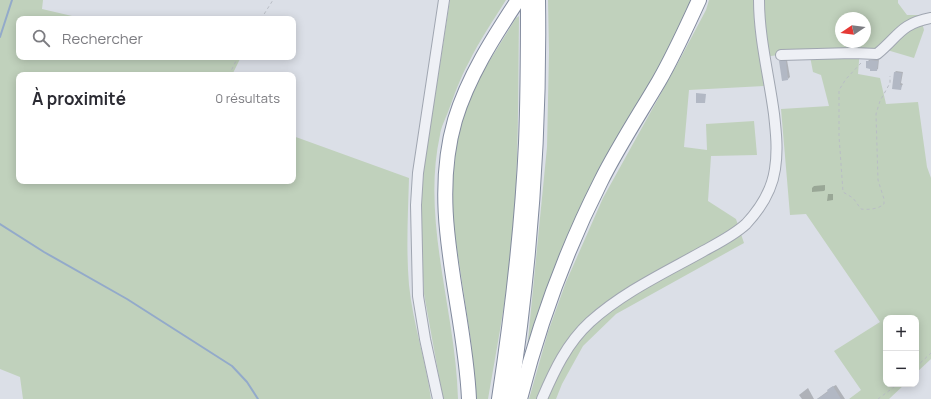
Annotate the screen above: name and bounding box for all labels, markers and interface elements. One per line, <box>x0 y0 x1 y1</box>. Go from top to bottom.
north arrow <box>835 12 871 48</box>
search box <box>16 16 296 60</box>
icon: search <box>30 27 52 49</box>
text: Rechercher <box>62 28 143 49</box>
text: À proximité <box>32 87 126 110</box>
text: 0 résultats <box>215 89 280 107</box>
map controls <box>883 315 919 387</box>
button: + <box>883 315 919 351</box>
button: − <box>883 351 919 387</box>

